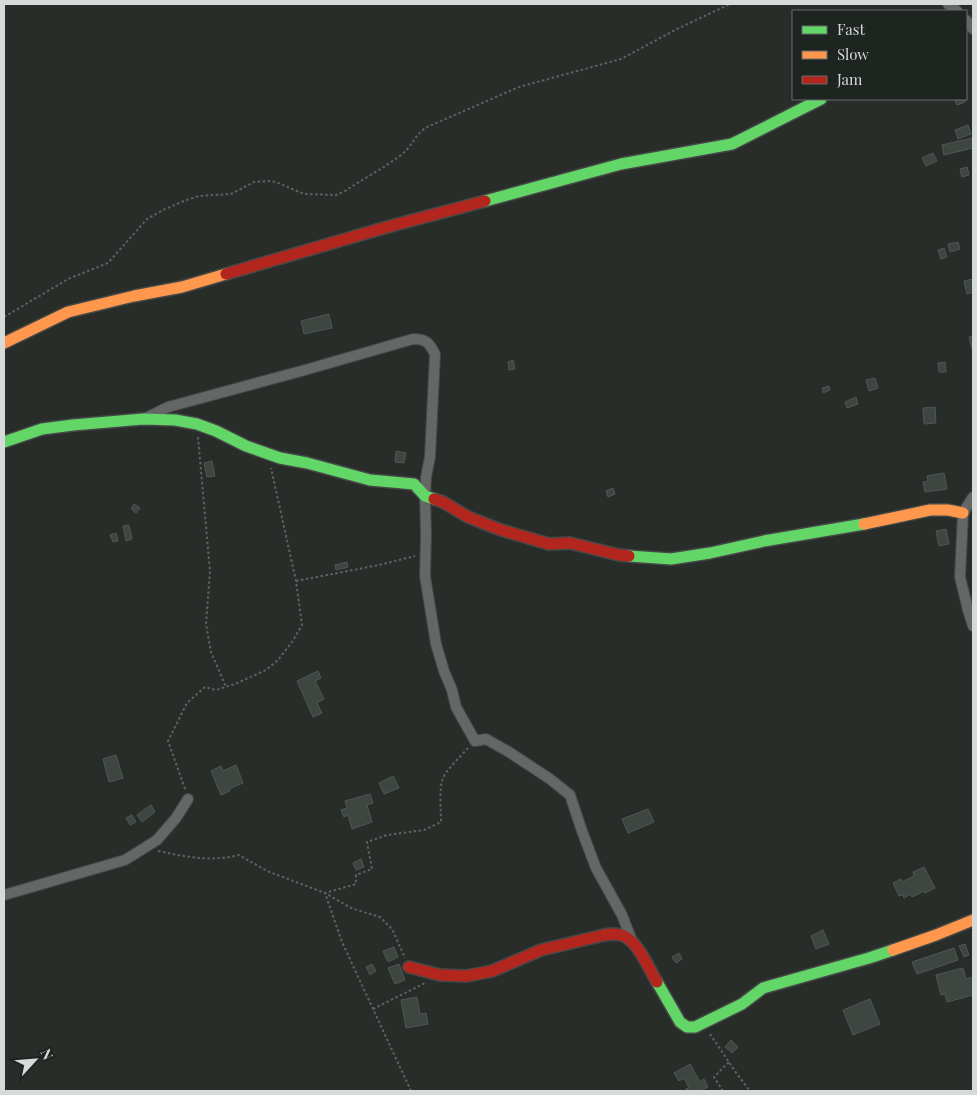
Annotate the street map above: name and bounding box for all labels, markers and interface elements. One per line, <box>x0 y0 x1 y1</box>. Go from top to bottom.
legend <box>792 10 967 100</box>
text: Fast <box>837 19 866 39</box>
text: Slow <box>837 44 869 64</box>
text: Jam <box>836 69 863 89</box>
north arrow <box>10 1035 60 1085</box>
text: N <box>36 1045 58 1063</box>

